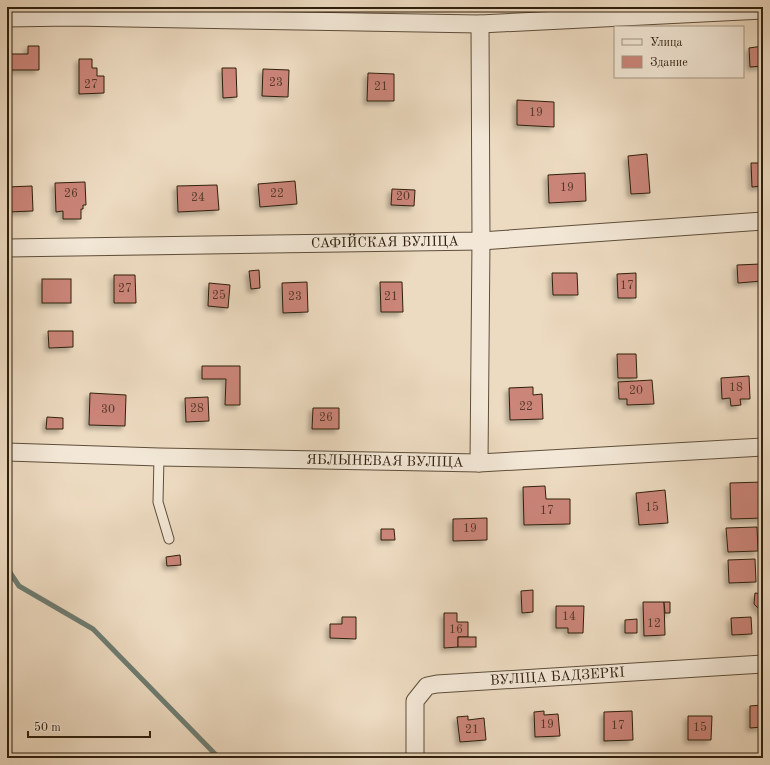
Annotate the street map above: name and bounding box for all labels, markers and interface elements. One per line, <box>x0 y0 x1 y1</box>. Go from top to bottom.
legend <box>614 26 744 78</box>
text: Улица <box>650 37 683 49</box>
text: Здание <box>650 57 688 69</box>
house number: 23 <box>269 77 283 89</box>
house number: 27 <box>84 79 98 91</box>
house number: 21 <box>374 81 388 93</box>
house number: 19 <box>529 107 543 119</box>
house number: 19 <box>560 182 574 194</box>
house number: 26 <box>64 188 78 200</box>
house number: 22 <box>270 188 284 200</box>
house number: 20 <box>396 191 410 203</box>
house number: 24 <box>191 192 205 204</box>
street label: САФІЙСКАЯ ВУЛІЦА <box>311 232 459 251</box>
house number: 17 <box>620 280 634 292</box>
house number: 27 <box>118 283 132 295</box>
house number: 25 <box>212 289 226 302</box>
house number: 23 <box>288 291 302 303</box>
house number: 21 <box>384 291 398 303</box>
house number: 18 <box>729 382 743 394</box>
house number: 20 <box>629 385 643 397</box>
house number: 22 <box>519 401 533 413</box>
house number: 28 <box>190 403 204 415</box>
house number: 30 <box>101 404 115 416</box>
house number: 26 <box>319 412 333 424</box>
street label: ЯБЛЫНЕВАЯ ВУЛІЦА <box>306 453 464 470</box>
house number: 15 <box>645 501 659 514</box>
house number: 17 <box>540 505 554 517</box>
house number: 19 <box>463 523 477 535</box>
house number: 14 <box>562 611 576 623</box>
house number: 12 <box>647 618 661 630</box>
house number: 16 <box>449 624 463 636</box>
street label: ВУЛІЦА БАДЗЕРКІ <box>489 665 625 688</box>
scale bar <box>28 713 150 739</box>
house number: 19 <box>540 719 554 731</box>
house number: 17 <box>611 720 625 732</box>
text: 50 m <box>34 721 61 734</box>
house number: 15 <box>693 721 707 734</box>
house number: 21 <box>465 724 479 736</box>

